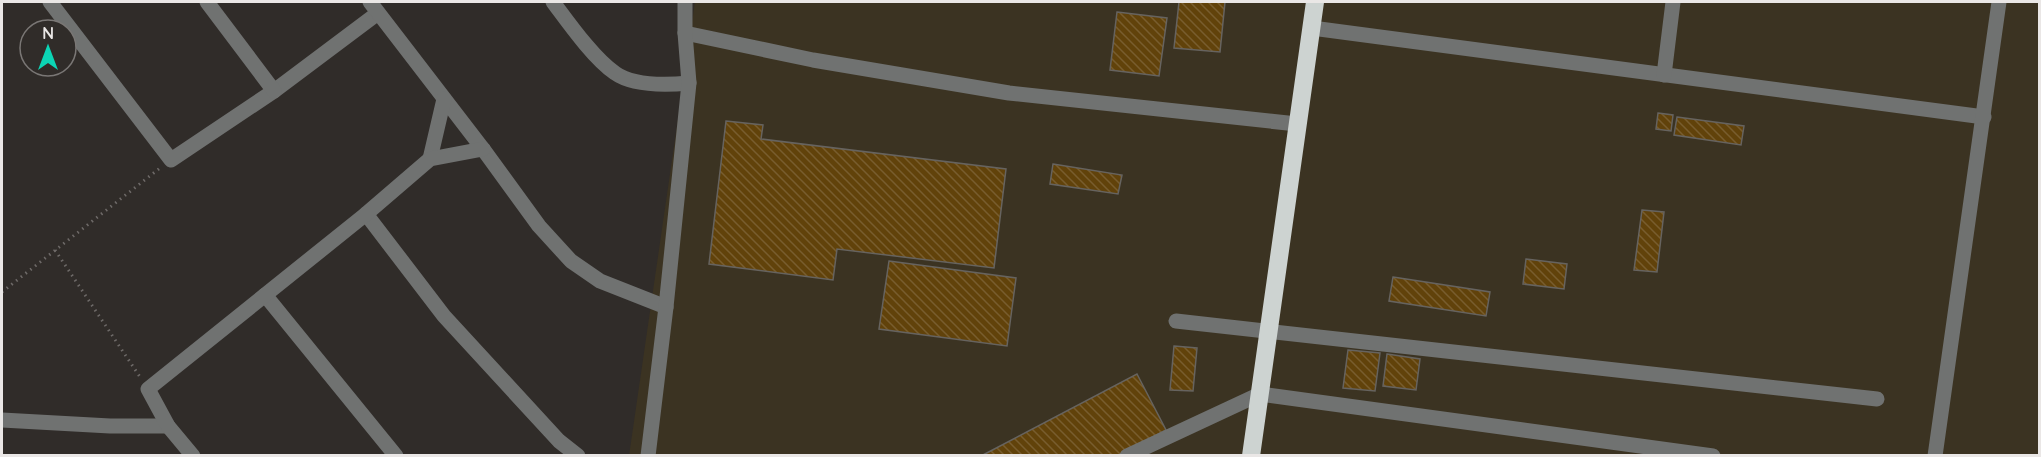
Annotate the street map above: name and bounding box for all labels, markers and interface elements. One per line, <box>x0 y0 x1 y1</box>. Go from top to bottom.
north arrow <box>18 18 78 78</box>
text: N <box>42 23 54 43</box>

